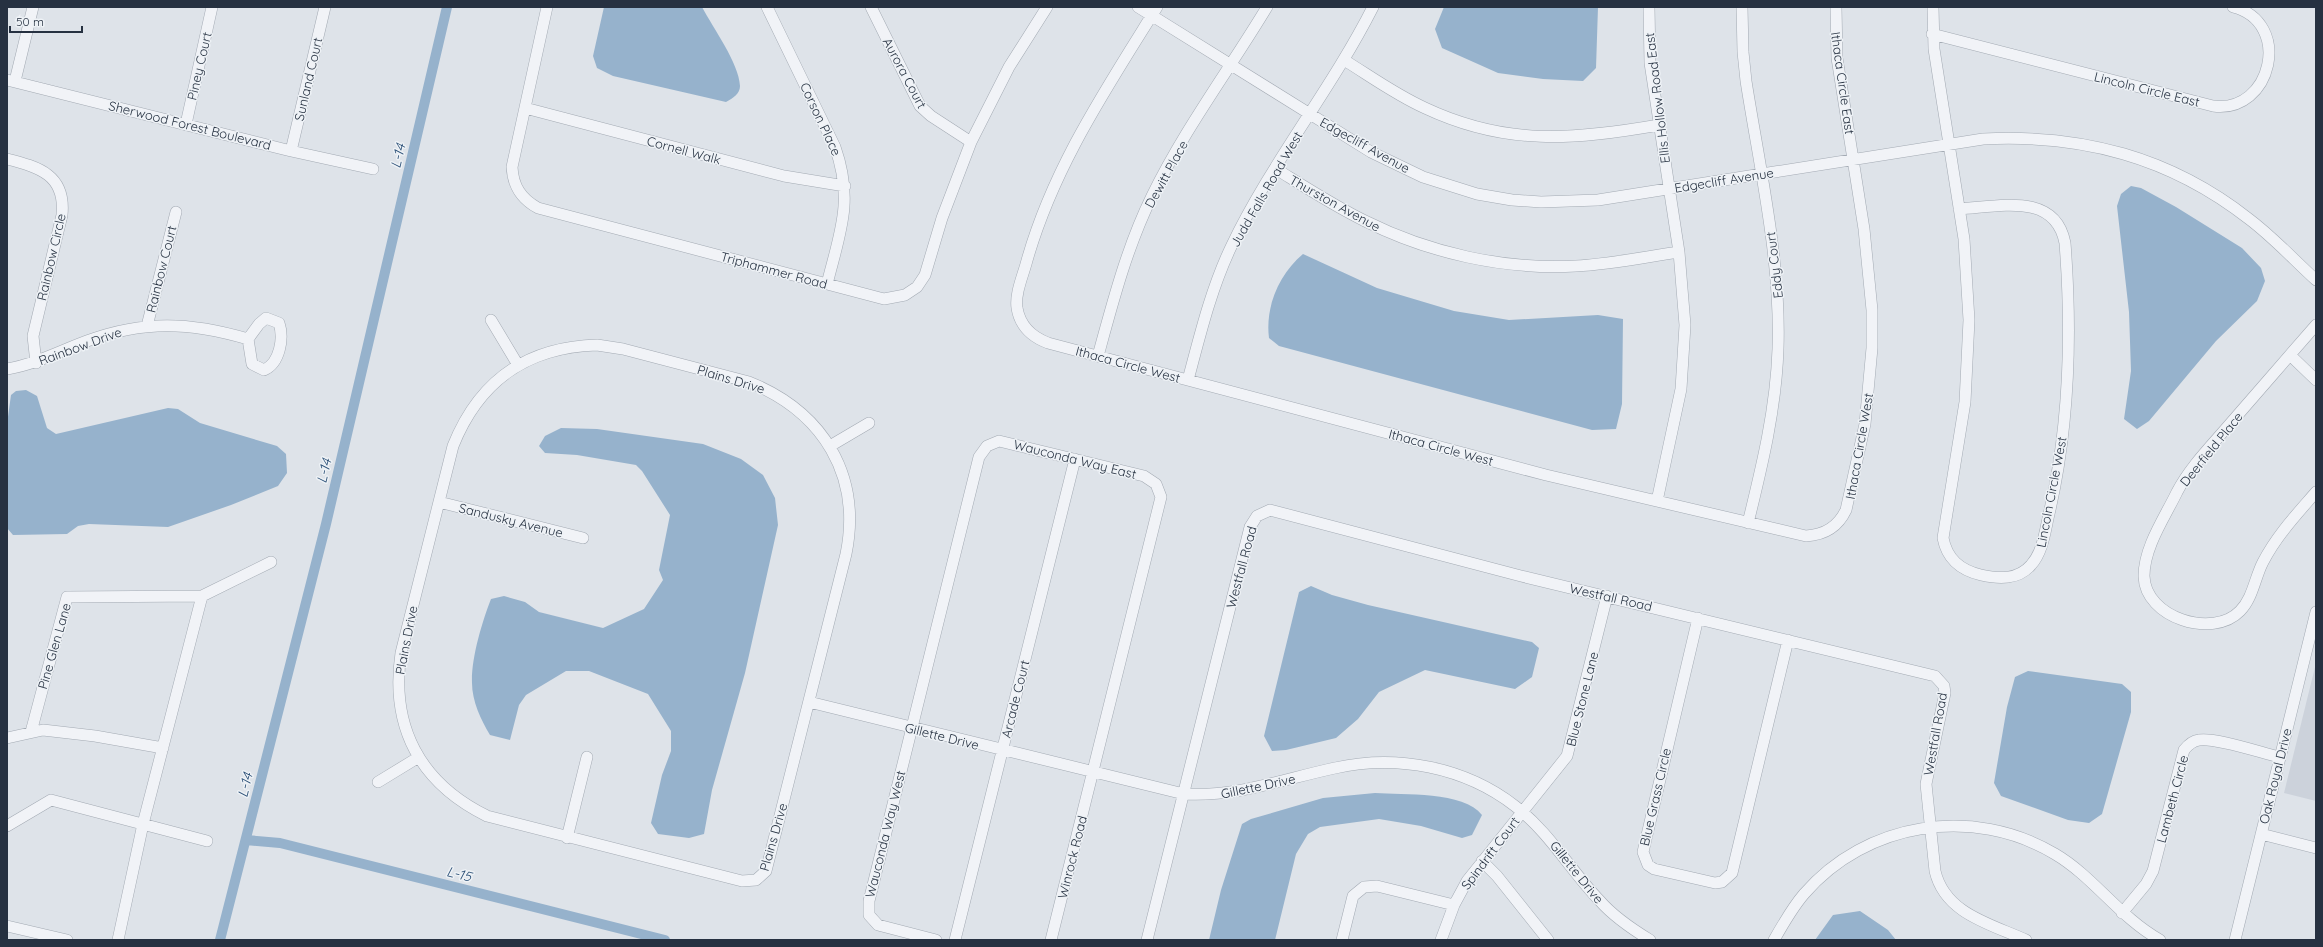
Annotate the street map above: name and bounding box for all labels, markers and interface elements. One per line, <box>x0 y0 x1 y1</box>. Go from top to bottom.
scale bar <box>10 8 82 34</box>
text: 50 m <box>16 14 44 29</box>
street label: Piney Court <box>183 30 215 102</box>
street label: Ithaca Circle East <box>1828 31 1858 135</box>
street label: Ellis Hollow Road East <box>1641 32 1673 164</box>
street label: Aurora Court <box>880 35 930 111</box>
street label: Sunland Court <box>291 36 325 122</box>
street label: Lincoln Circle East <box>2093 68 2201 110</box>
street label: Corson Place <box>797 80 845 158</box>
street label: Sherwood Forest Boulevard <box>107 97 273 153</box>
street label: Edgecliff Avenue <box>1317 114 1413 176</box>
street label: Judd Falls Road West <box>1226 128 1306 250</box>
street label: Cornell Walk <box>645 132 723 168</box>
street label: Dewitt Place <box>1141 138 1191 210</box>
water label: L-14 <box>386 141 410 170</box>
street label: Edgecliff Avenue <box>1673 164 1775 196</box>
street label: Thurston Avenue <box>1287 171 1383 235</box>
street label: Rainbow Circle <box>33 212 69 302</box>
street label: Rainbow Court <box>142 224 180 314</box>
street label: Eddy Court <box>1762 231 1786 299</box>
street label: Triphammer Road <box>719 248 829 292</box>
street label: Rainbow Drive <box>36 324 124 368</box>
street label: Ithaca Circle West <box>1074 342 1182 386</box>
street label: Plains Drive <box>695 361 767 397</box>
street label: Ithaca Circle West <box>1842 392 1876 500</box>
street label: Deerfield Place <box>2176 409 2246 489</box>
street label: Ithaca Circle West <box>1387 425 1495 469</box>
street label: Lincoln Circle West <box>2032 435 2070 549</box>
street label: Wauconda Way East <box>1012 436 1138 482</box>
water label: L-14 <box>312 456 336 485</box>
street label: Sandusky Avenue <box>457 499 565 541</box>
street label: Westfall Road <box>1222 524 1260 610</box>
street label: Westfall Road <box>1568 580 1654 614</box>
street label: Pine Glen Lane <box>34 601 74 691</box>
street label: Plains Drive <box>391 604 421 676</box>
street label: Blue Stone Lane <box>1562 650 1602 748</box>
street label: Arcade Court <box>998 658 1032 740</box>
street label: Westfall Road <box>1920 691 1950 777</box>
street label: Gillette Drive <box>903 719 981 753</box>
street label: Oak Royal Drive <box>2255 727 2295 825</box>
street label: Blue Grass Circle <box>1636 746 1674 848</box>
street label: Lambeth Circle <box>2153 753 2191 845</box>
street label: Wauconda Way West <box>861 769 909 899</box>
water label: L-14 <box>233 770 257 799</box>
street label: Gillette Drive <box>1219 770 1297 802</box>
street label: Plains Drive <box>756 801 790 873</box>
street label: Spindrift Court <box>1457 813 1523 893</box>
street label: Winrock Road <box>1054 814 1090 900</box>
street label: Gillette Drive <box>1547 837 1607 907</box>
water label: L-15 <box>445 862 475 886</box>

